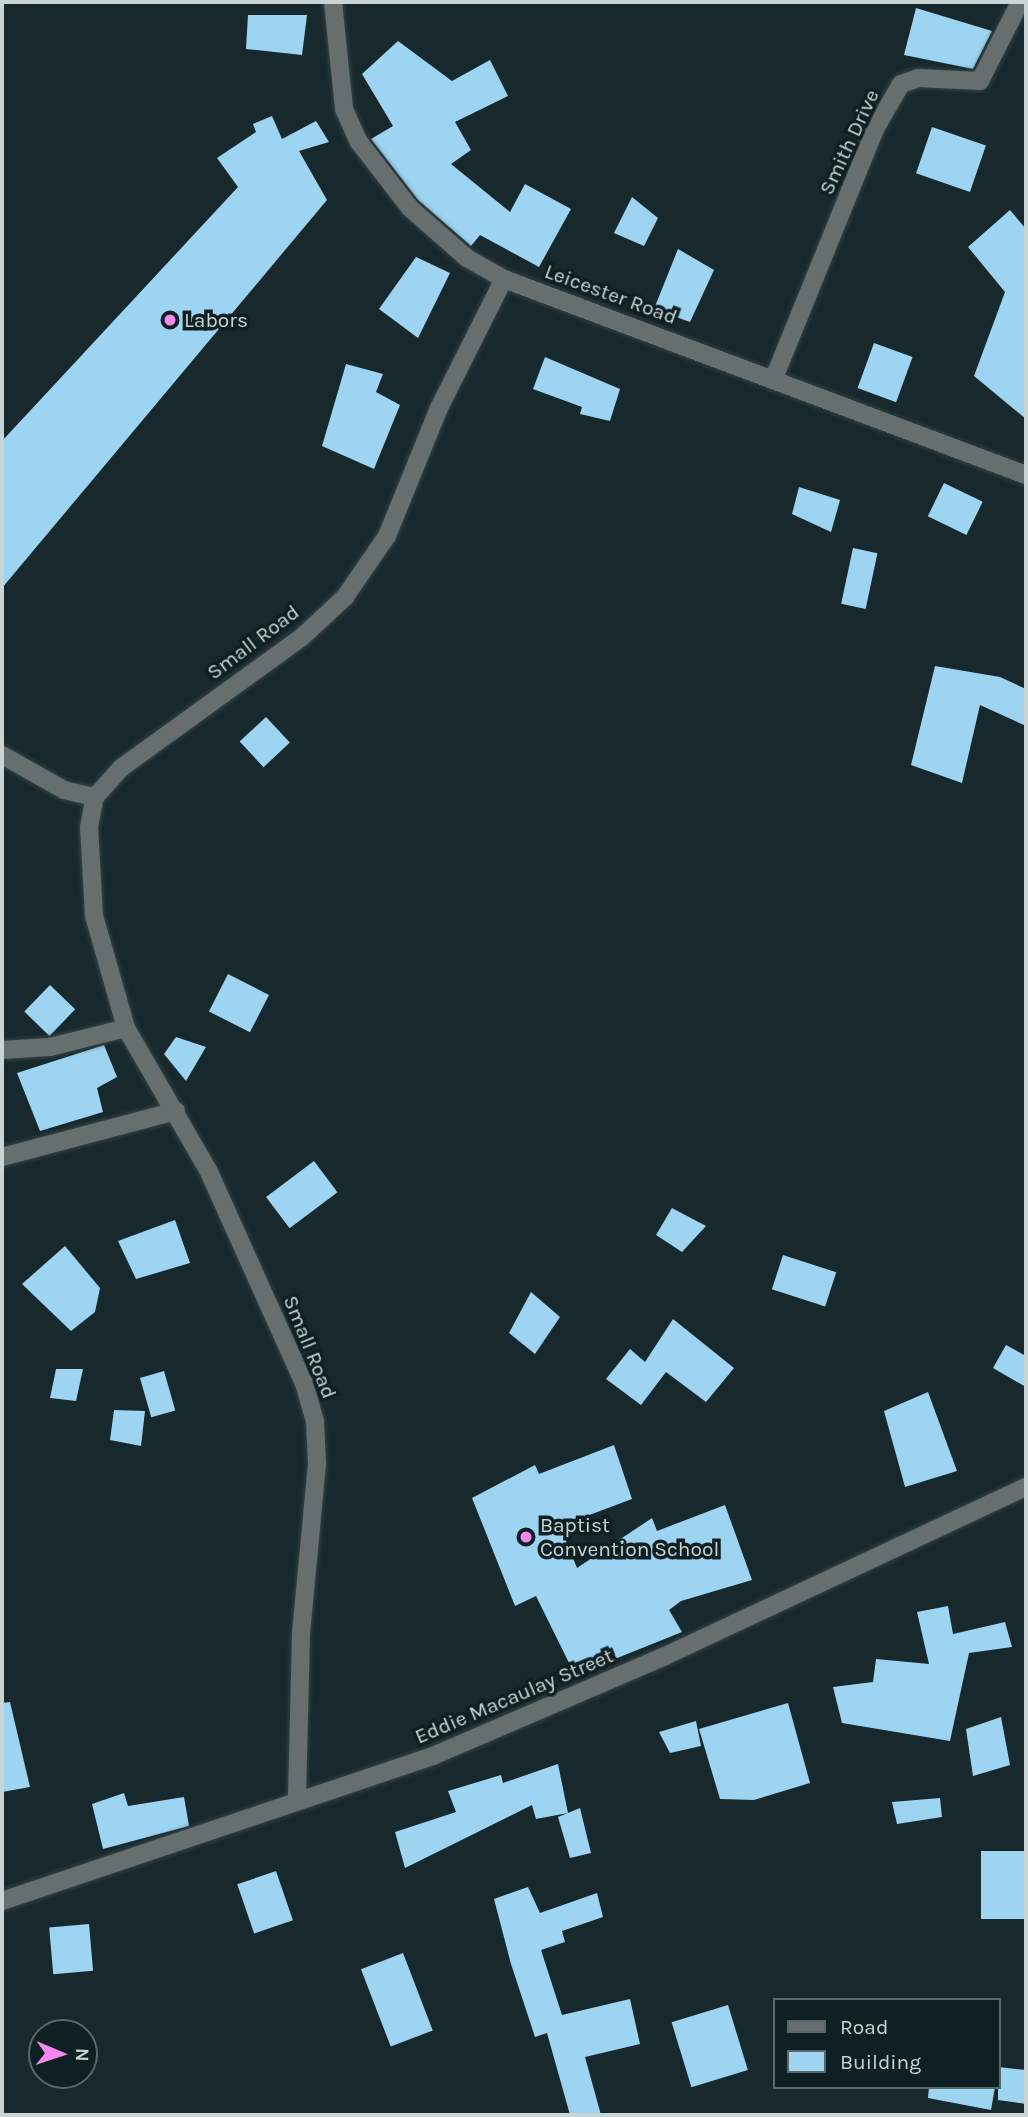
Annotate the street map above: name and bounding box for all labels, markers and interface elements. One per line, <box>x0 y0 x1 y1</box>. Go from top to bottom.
street label: Smith Drive <box>814 85 884 199</box>
street label: Leicester Road <box>541 258 681 330</box>
place label: Labors <box>184 307 248 333</box>
marker: Labors <box>162 312 178 328</box>
street label: Small Road <box>202 599 304 685</box>
street label: Small Road <box>278 1292 342 1402</box>
place label: Baptist Convention School <box>540 1512 719 1562</box>
marker: Baptist Convention School <box>518 1529 534 1545</box>
street label: Eddie Macaulay Street <box>411 1643 617 1749</box>
legend <box>772 1998 1000 2089</box>
text: Road <box>840 2015 888 2039</box>
north arrow <box>28 2019 98 2089</box>
text: N <box>71 2047 93 2062</box>
text: Building <box>840 2050 921 2074</box>

